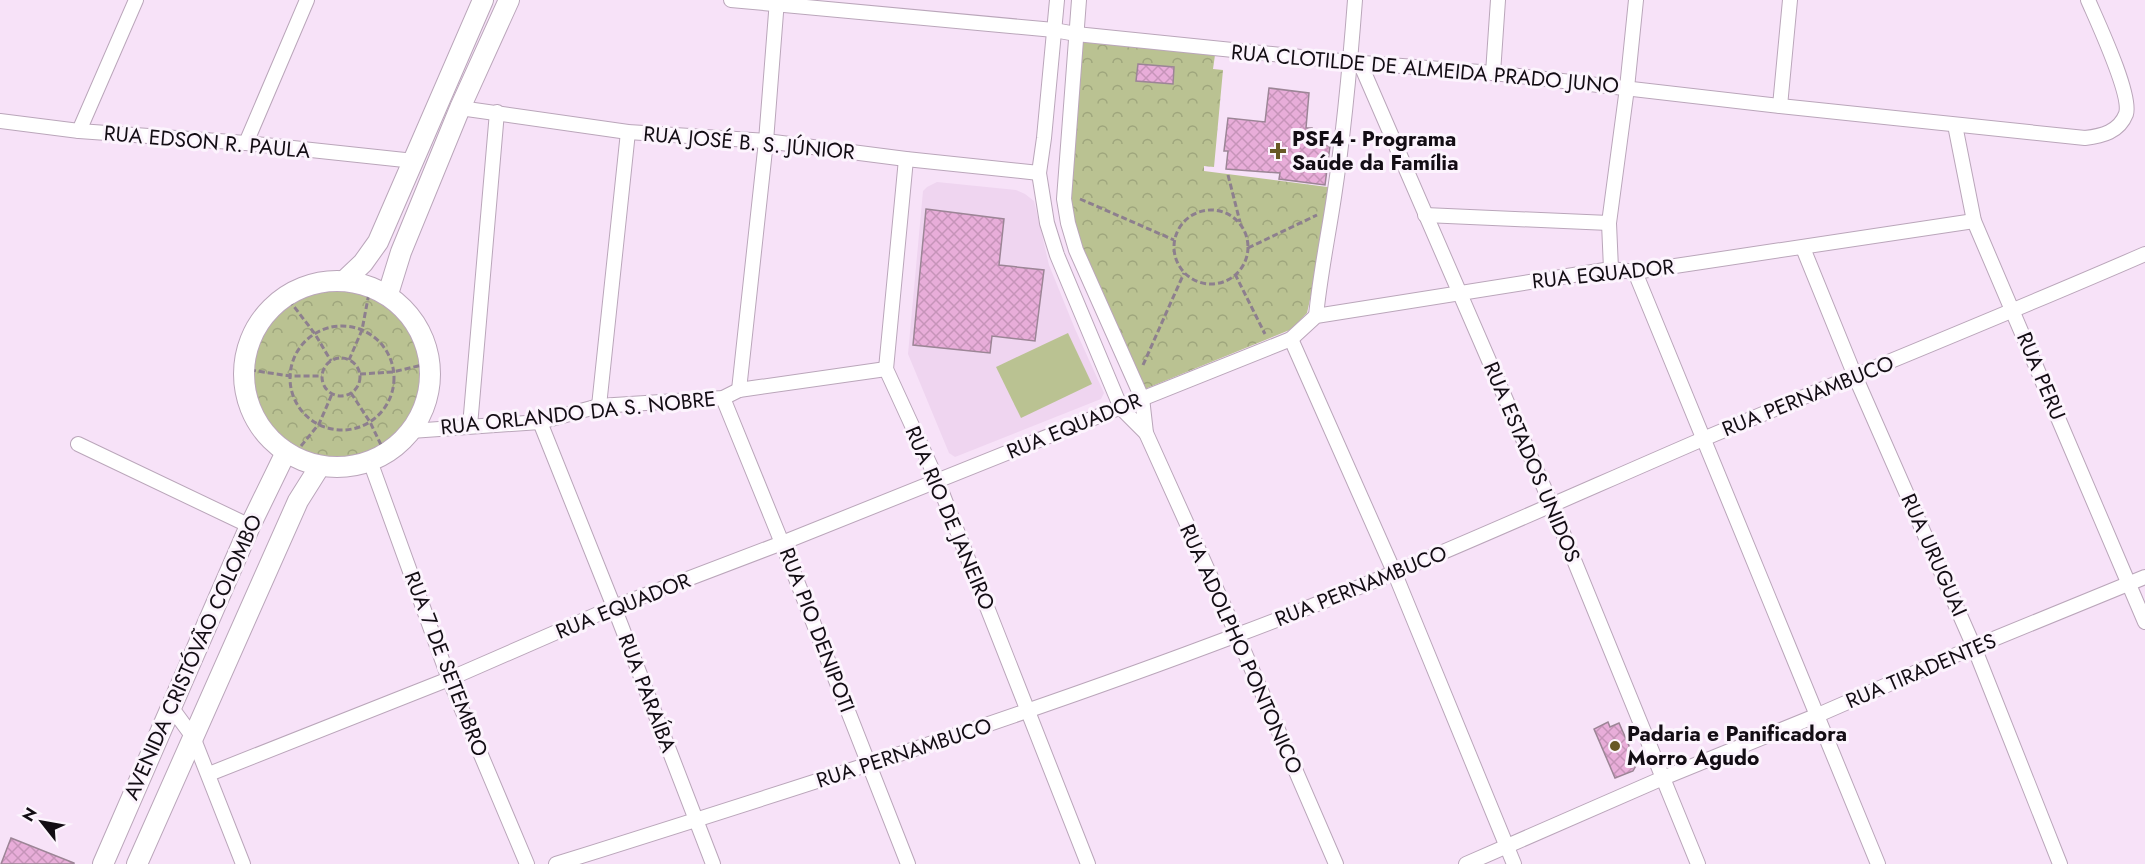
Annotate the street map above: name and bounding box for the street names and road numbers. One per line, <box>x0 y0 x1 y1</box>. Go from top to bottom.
street label: RUA CLOTILDE DE ALMEIDA PRADO JUNO <box>1230 37 1620 101</box>
street label: RUA EDSON R. PAULA <box>103 118 312 166</box>
street label: RUA JOSÉ B. S. JÚNIOR <box>642 119 856 167</box>
street label: RUA EQUADOR <box>1530 252 1676 296</box>
street label: RUA PERU <box>2009 327 2073 425</box>
street label: RUA PERNAMBUCO <box>1718 348 1898 444</box>
street label: RUA ESTADOS UNIDOS <box>1476 357 1588 567</box>
street label: RUA ORLANDO DA S. NOBRE <box>439 384 717 442</box>
street label: RUA EQUADOR <box>1002 385 1146 467</box>
street label: RUA RIO DE JANEIRO <box>898 421 1002 615</box>
street label: RUA URUGUAI <box>1894 489 1974 621</box>
street label: AVENIDA CRISTÓVÃO COLOMBO <box>116 510 270 804</box>
street label: RUA ADOLPHO PONTONICO <box>1172 519 1310 779</box>
street label: RUA PERNAMBUCO <box>1271 538 1451 634</box>
street label: RUA PIO DENIPOTI <box>772 543 862 717</box>
street label: RUA EQUADOR <box>551 565 695 647</box>
street label: RUA 7 DE SETEMBRO <box>397 567 495 761</box>
street label: RUA TIRADENTES <box>1841 626 2001 716</box>
street label: RUA PARAÍBA <box>611 629 683 757</box>
street label: RUA PERNAMBUCO <box>812 710 996 796</box>

